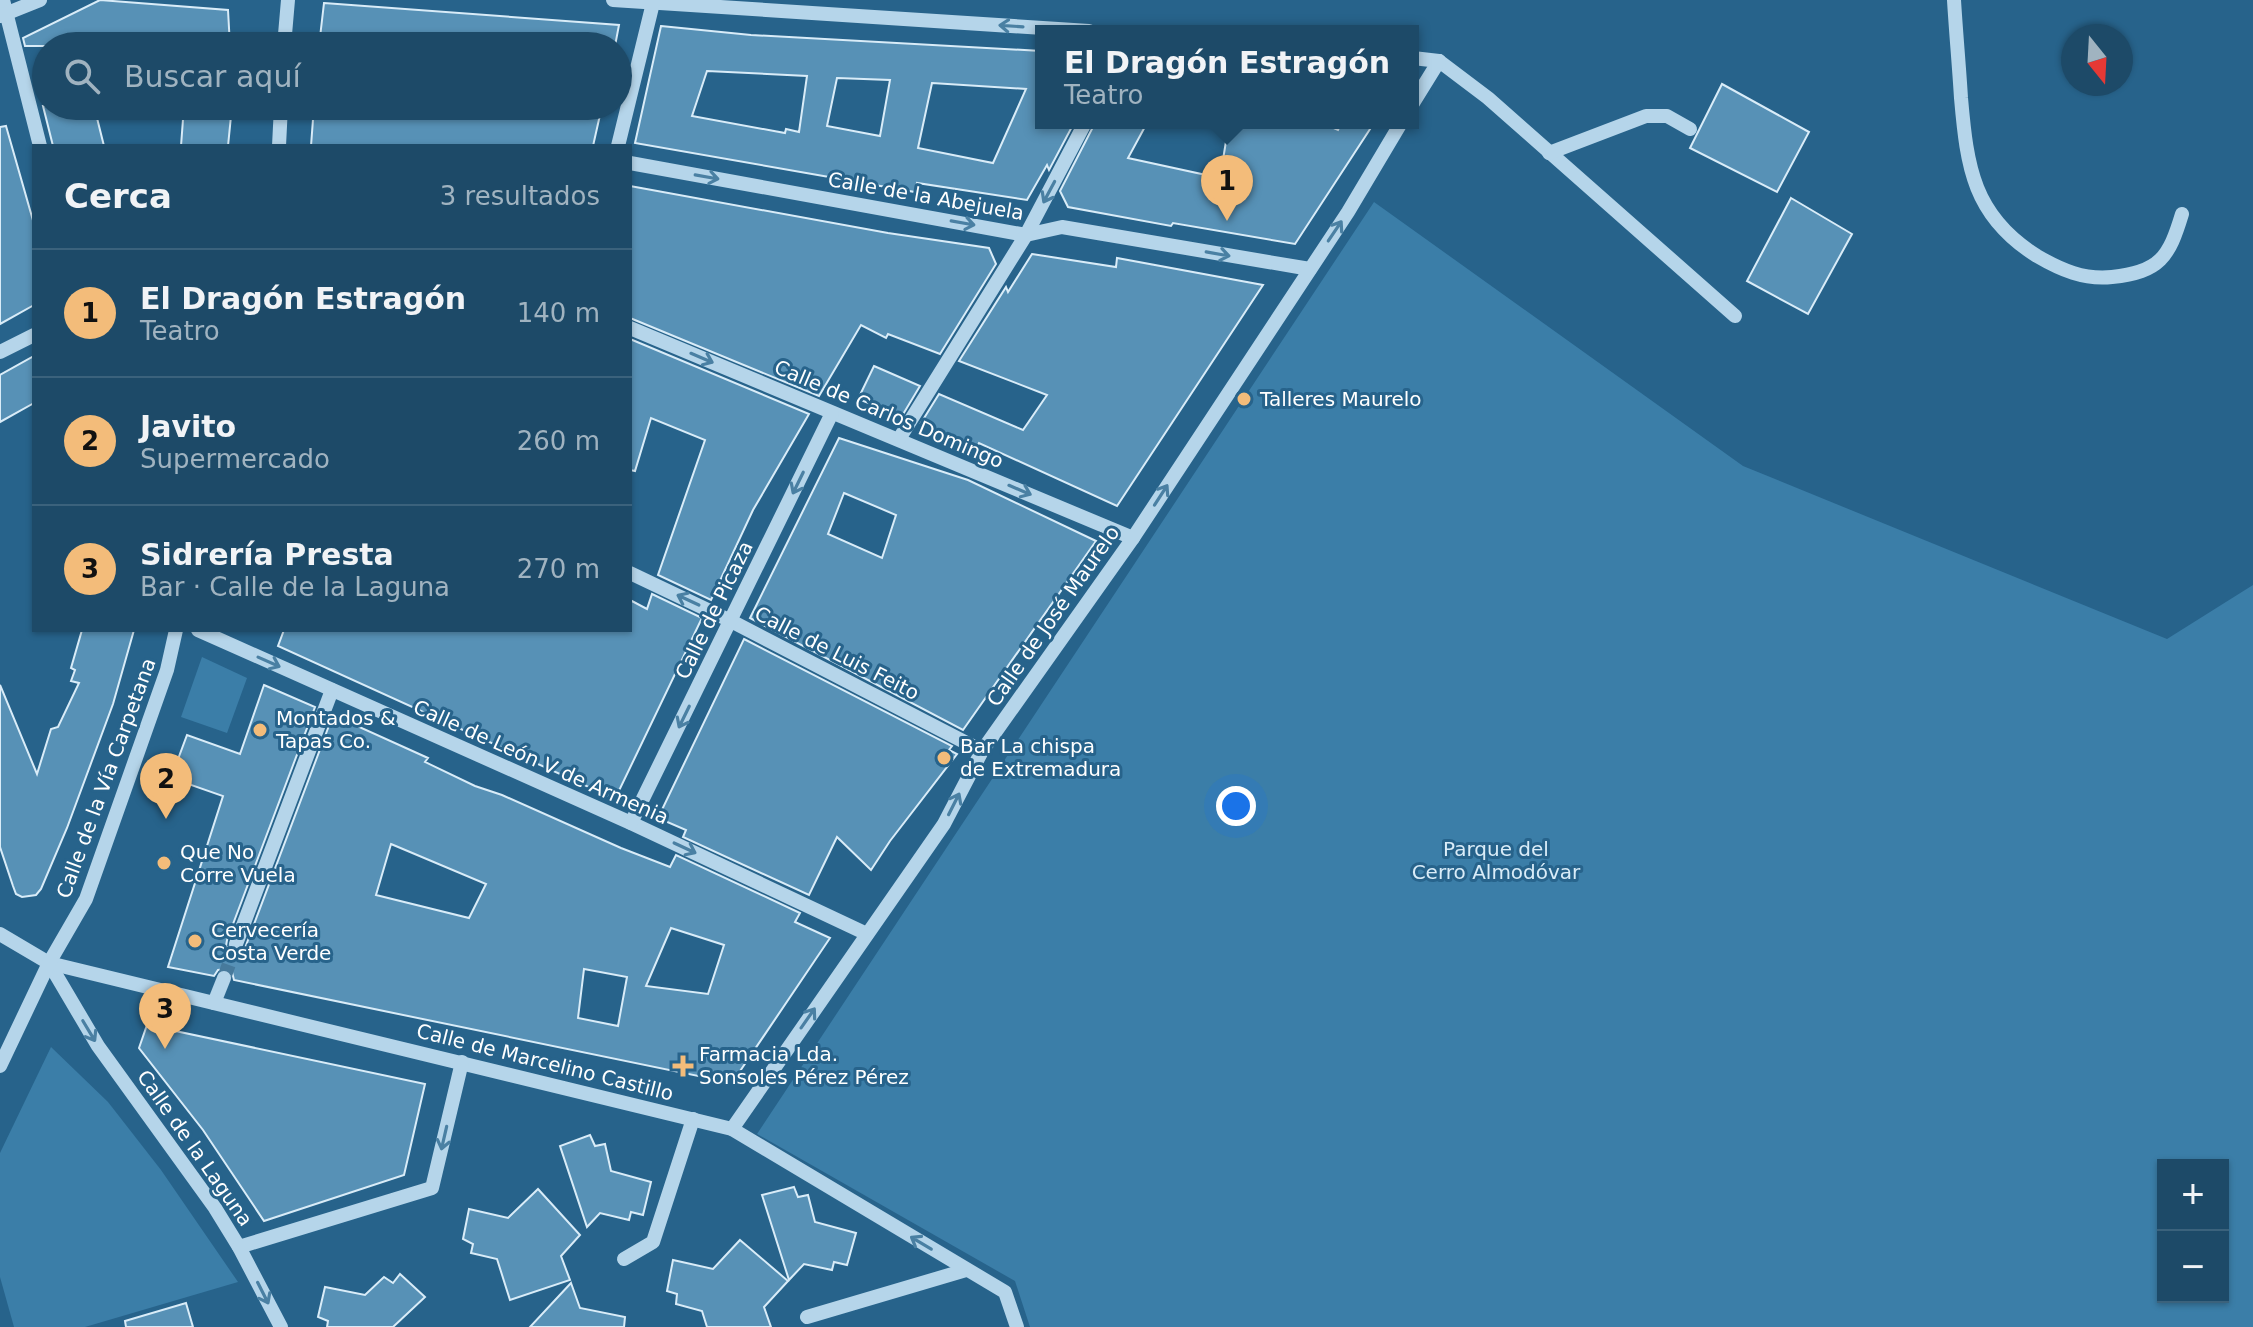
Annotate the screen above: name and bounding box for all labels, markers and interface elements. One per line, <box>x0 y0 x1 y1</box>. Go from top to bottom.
one-way arrow <box>998 18 1025 33</box>
north arrow <box>2061 24 2133 96</box>
popup <box>1035 25 1419 129</box>
search box <box>32 32 632 120</box>
text: El Dragón Estragón <box>1064 45 1390 80</box>
icon: search <box>60 54 104 98</box>
text: Buscar aquí <box>124 59 301 94</box>
text: Teatro <box>1064 80 1144 110</box>
pin: 1 <box>1201 155 1253 221</box>
street label: Calle de la Abejuela <box>826 167 1026 225</box>
one-way arrow <box>694 171 719 186</box>
text: Cerca <box>64 176 172 216</box>
one-way arrow <box>1040 180 1056 203</box>
text: 3 resultados <box>440 181 600 211</box>
one-way arrow <box>949 217 975 232</box>
one-way arrow <box>1327 221 1343 243</box>
one-way arrow <box>1205 247 1231 262</box>
text: El Dragón Estragón <box>140 281 466 316</box>
text: 1 <box>81 298 99 328</box>
text: 140 m <box>517 298 600 328</box>
text: Teatro <box>140 316 220 346</box>
one-way arrow <box>689 352 714 367</box>
street label: Calle de Carlos Domingo <box>771 355 1007 473</box>
place label: Talleres Maurelo <box>1259 387 1422 411</box>
marker: Talleres Maurelo <box>1235 390 1253 408</box>
text: Javito <box>140 409 236 444</box>
text: 2 <box>81 426 99 456</box>
text: 260 m <box>517 426 600 456</box>
text: Supermercado <box>140 444 330 474</box>
one-way arrow <box>790 471 805 495</box>
one-way arrow <box>1007 484 1031 499</box>
one-way arrow <box>1153 484 1169 507</box>
street label: Calle de José Maurelo <box>982 521 1124 711</box>
text: Sidrería Presta <box>140 537 394 572</box>
street label: Calle de Picaza <box>670 537 758 683</box>
text: 3 <box>81 554 99 584</box>
text: 270 m <box>517 554 600 584</box>
text: Bar · Calle de la Laguna <box>140 572 450 602</box>
one-way arrow <box>676 592 700 607</box>
street label: Calle de Luis Feito <box>751 601 923 705</box>
street label: Calle de la Vía Carpetana <box>51 655 161 901</box>
one-way arrow <box>257 655 281 670</box>
street label: Calle de León V de Armenia <box>410 695 672 829</box>
one-way arrow <box>676 704 691 728</box>
place label: Montados & Tapas Co. <box>275 706 396 753</box>
marker: Montados & Tapas Co. <box>251 721 269 739</box>
place label: Bar La chispa de Extremadura <box>960 734 1121 781</box>
marker: Bar La chispa de Extremadura <box>935 749 953 767</box>
pin: 2 <box>140 753 192 819</box>
your location <box>1216 786 1256 826</box>
one-way arrow <box>947 792 963 816</box>
park label: Parque del Cerro Almodóvar <box>1412 837 1581 884</box>
place label: Que No Corre Vuela <box>180 840 296 887</box>
one-way arrow <box>672 842 696 857</box>
marker: Que No Corre Vuela <box>155 854 173 872</box>
place label: Cervecería Costa Verde <box>211 918 331 965</box>
marker: Cervecería Costa Verde <box>186 932 204 950</box>
pin: 3 <box>139 983 191 1049</box>
one-way arrow <box>800 1008 816 1030</box>
one-way arrow <box>82 1018 97 1042</box>
street label: Calle de Marcelino Castillo <box>414 1018 676 1106</box>
place label: Farmacia Lda. Sonsoles Pérez Pérez <box>699 1042 909 1089</box>
marker: Farmacia Lda. Sonsoles Pérez Pérez <box>674 1057 692 1075</box>
street label: Calle de la Laguna <box>132 1065 258 1231</box>
one-way arrow <box>436 1124 451 1150</box>
map controls <box>2157 1159 2229 1303</box>
button: + <box>2157 1159 2229 1231</box>
button: − <box>2157 1231 2229 1303</box>
one-way arrow <box>910 1234 933 1250</box>
one-way arrow <box>256 1281 272 1305</box>

